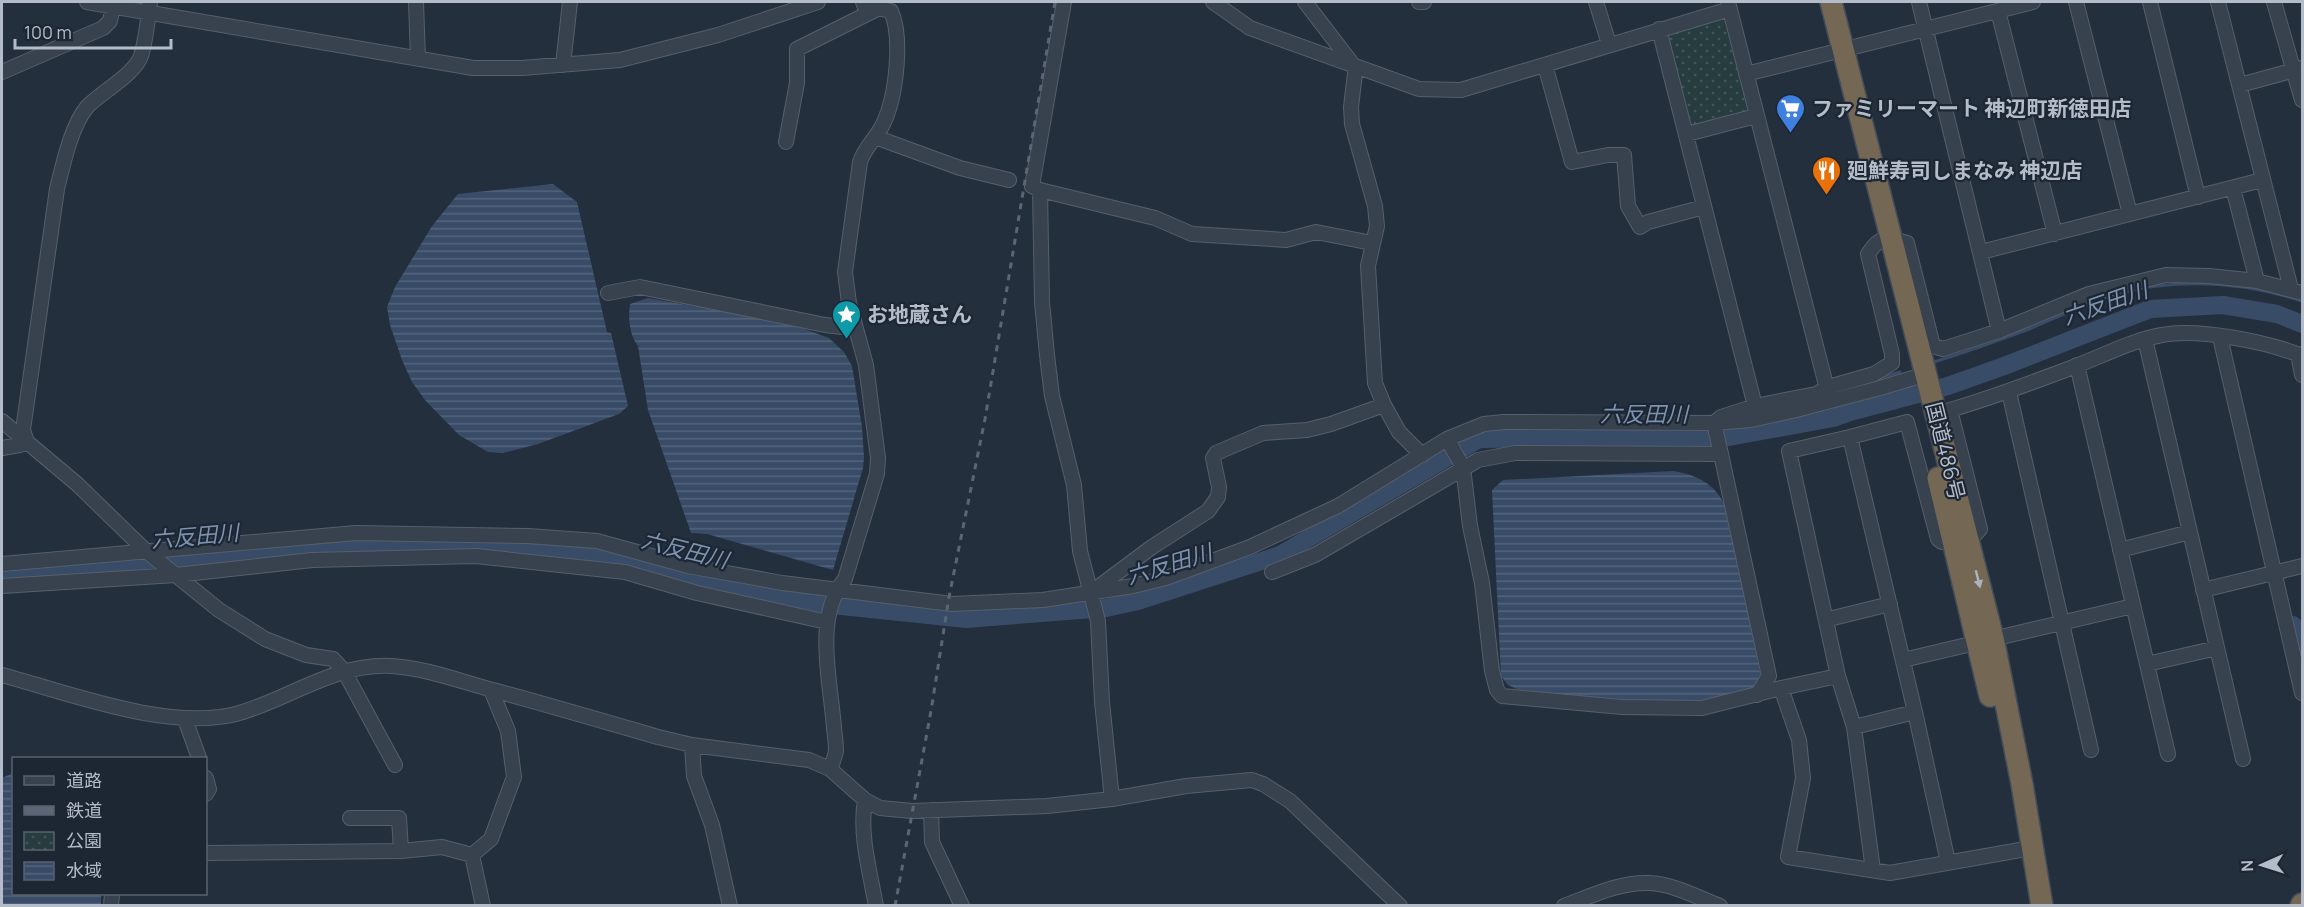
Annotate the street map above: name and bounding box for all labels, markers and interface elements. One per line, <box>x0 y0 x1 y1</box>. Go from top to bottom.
scale bar <box>15 12 171 50</box>
text: 100 m <box>24 20 72 44</box>
supermarket icon: ファミリーマート 神辺町新徳田店 <box>1775 92 1807 134</box>
place label: ファミリーマート 神辺町新徳田店 <box>1812 94 2131 122</box>
restaurant icon: 廻鮮寿司しまなみ 神辺店 <box>1810 154 1842 196</box>
place label: 廻鮮寿司しまなみ 神辺店 <box>1847 156 2082 184</box>
water label: 六反田川 <box>2059 274 2153 332</box>
place icon: お地蔵さん <box>830 298 862 340</box>
place label: お地蔵さん <box>867 300 972 328</box>
water label: 六反田川 <box>1600 399 1690 429</box>
street label: 国道486号 <box>1920 399 1972 503</box>
water label: 六反田川 <box>150 517 242 555</box>
water label: 六反田川 <box>639 525 733 576</box>
water label: 六反田川 <box>1123 536 1217 591</box>
one-way arrow <box>1974 570 1984 588</box>
legend <box>12 757 207 895</box>
text: 道路 <box>66 768 102 792</box>
text: 鉄道 <box>66 798 102 822</box>
text: 公園 <box>66 828 102 852</box>
north arrow <box>2232 835 2292 895</box>
text: 水域 <box>66 858 102 882</box>
text: N <box>2236 859 2258 872</box>

